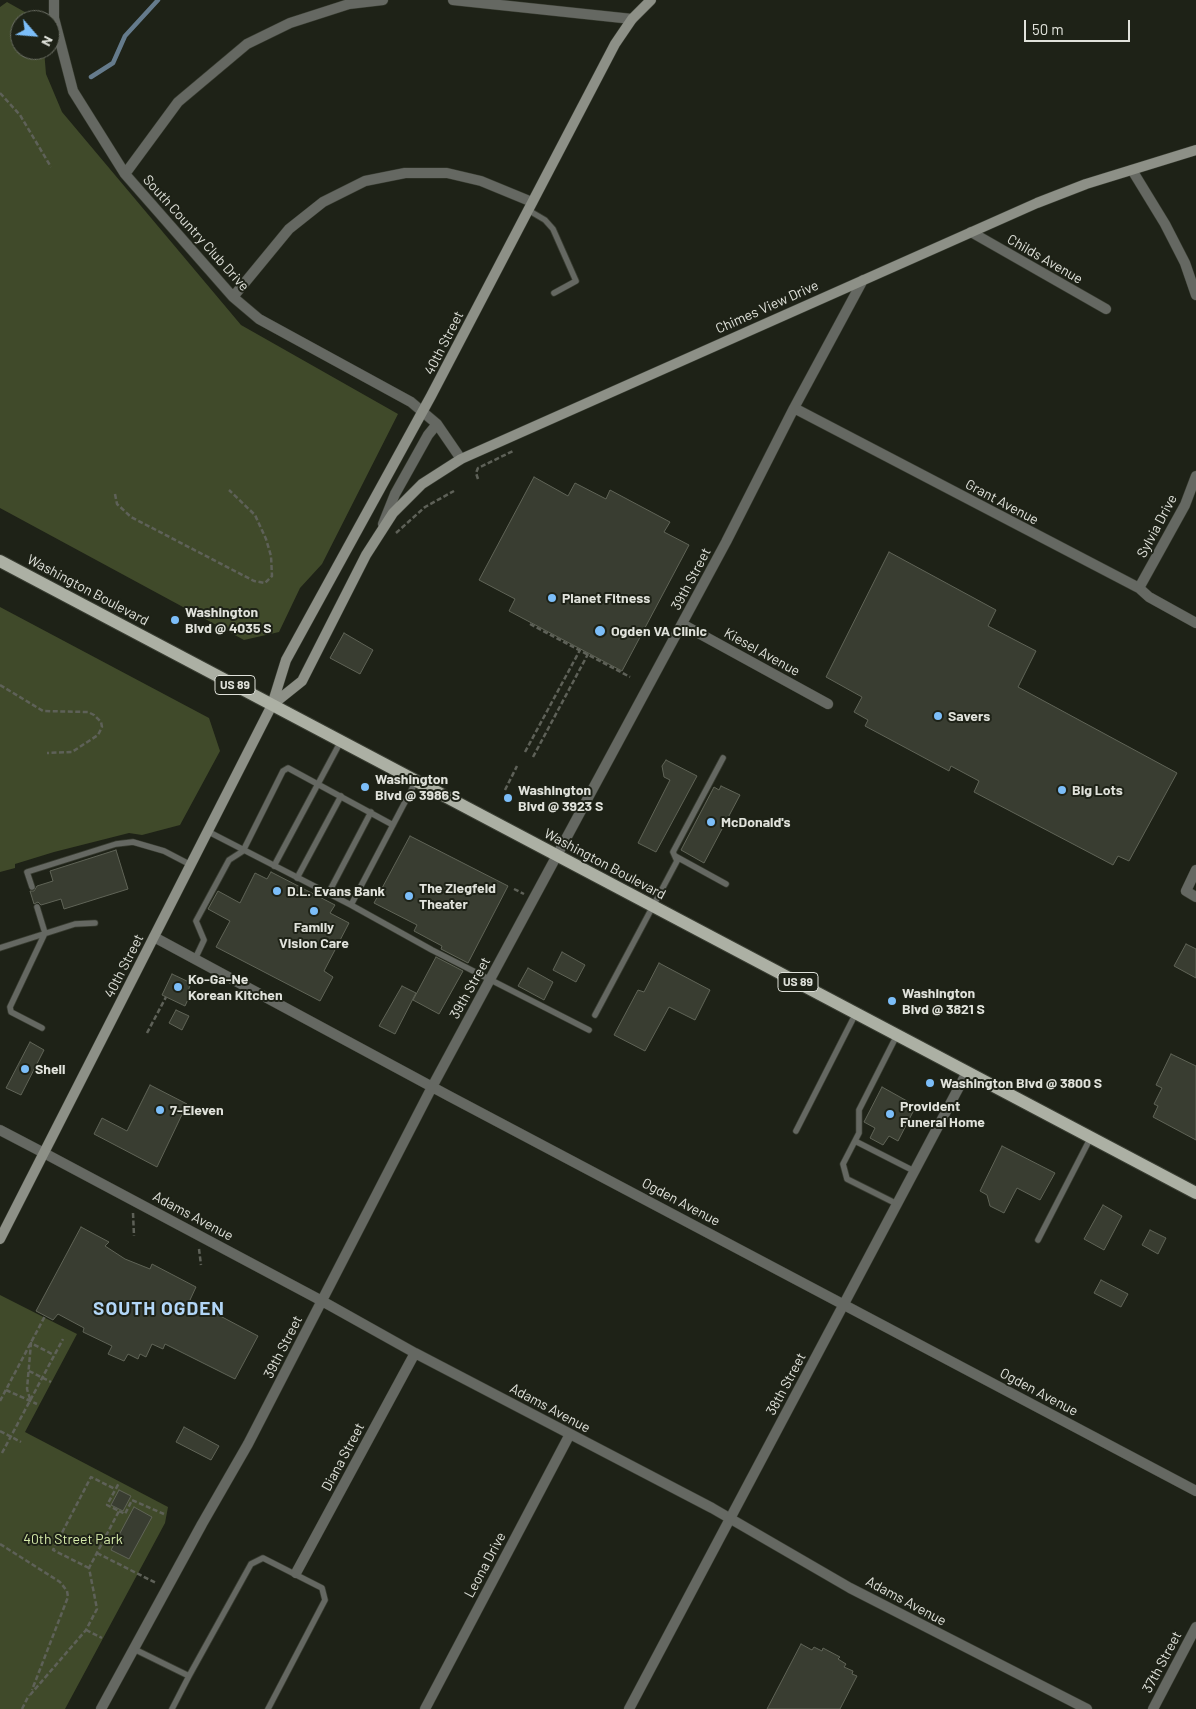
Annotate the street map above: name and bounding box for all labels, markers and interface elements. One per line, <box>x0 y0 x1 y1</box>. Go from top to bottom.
north arrow <box>10 10 60 60</box>
scale bar <box>1026 10 1132 42</box>
text: 50 m <box>1032 20 1064 38</box>
text: N <box>38 34 58 50</box>
street label: South Country Club Drive <box>139 171 253 295</box>
street label: Childs Avenue <box>1004 231 1086 287</box>
street label: Chimes View Drive <box>713 277 821 337</box>
street label: 40th Street <box>421 308 467 378</box>
street label: Grant Avenue <box>962 476 1042 528</box>
street label: Sylvia Drive <box>1133 491 1181 561</box>
street label: 39th Street <box>668 545 714 613</box>
street label: Washington Boulevard <box>24 551 152 629</box>
place label: Planet Fitness <box>562 590 650 606</box>
marker: Planet Fitness <box>546 592 558 604</box>
place label: Washington Blvd @ 4035 S <box>185 604 272 636</box>
marker: Washington Blvd @ 4035 S <box>169 614 181 626</box>
place label: Ogden VA Clinic <box>611 623 707 639</box>
marker: Ogden VA Clinic <box>593 624 607 638</box>
street label: Kiesel Avenue <box>721 624 803 680</box>
road number: US 89 <box>215 676 255 694</box>
place label: Savers <box>948 708 990 724</box>
marker: Savers <box>932 710 944 722</box>
place label: Washington Blvd @ 3986 S <box>375 771 460 804</box>
marker: Washington Blvd @ 3986 S <box>359 781 371 793</box>
place label: Washington Blvd @ 3923 S <box>518 782 603 814</box>
place label: Big Lots <box>1072 782 1123 798</box>
marker: Big Lots <box>1056 784 1068 796</box>
marker: Washington Blvd @ 3923 S <box>502 792 514 804</box>
place label: McDonald's <box>721 814 790 830</box>
marker: McDonald's <box>705 816 717 828</box>
street label: Washington Boulevard <box>541 825 669 903</box>
place label: The Ziegfeld Theater <box>419 880 496 912</box>
place label: D.L. Evans Bank <box>287 883 385 899</box>
marker: D.L. Evans Bank <box>271 885 283 897</box>
marker: The Ziegfeld Theater <box>403 890 415 902</box>
marker: Family Vision Care <box>308 905 320 917</box>
place label: Family Vision Care <box>279 919 349 952</box>
street label: 40th Street <box>101 931 147 1001</box>
street label: 39th Street <box>446 954 494 1022</box>
place label: Ko-Ga-Ne Korean Kitchen <box>188 971 283 1004</box>
road number: US 89 <box>778 972 818 992</box>
marker: Ko-Ga-Ne Korean Kitchen <box>172 981 184 993</box>
place label: Washington Blvd @ 3821 S <box>902 985 985 1018</box>
marker: Washington Blvd @ 3821 S <box>886 995 898 1007</box>
place label: Shell <box>35 1061 65 1077</box>
marker: Shell <box>19 1063 31 1075</box>
place label: Washington Blvd @ 3800 S <box>940 1075 1102 1091</box>
marker: Washington Blvd @ 3800 S <box>924 1077 936 1089</box>
place label: Provident Funeral Home <box>900 1098 985 1130</box>
place label: 7-Eleven <box>170 1102 224 1118</box>
marker: 7-Eleven <box>154 1104 166 1116</box>
marker: Provident Funeral Home <box>884 1108 896 1120</box>
street label: Ogden Avenue <box>639 1174 723 1230</box>
street label: Adams Avenue <box>150 1188 236 1244</box>
district label: SOUTH OGDEN <box>92 1298 226 1320</box>
street label: 39th Street <box>260 1313 306 1381</box>
street label: 38th Street <box>763 1350 809 1418</box>
street label: Ogden Avenue <box>997 1364 1081 1420</box>
street label: Adams Avenue <box>507 1380 593 1436</box>
street label: Diana Street <box>318 1420 368 1494</box>
street label: Leona Drive <box>461 1529 509 1601</box>
park label: 40th Street Park <box>23 1531 123 1547</box>
street label: Adams Avenue <box>863 1573 949 1629</box>
street label: 37th Street <box>1139 1628 1185 1696</box>

